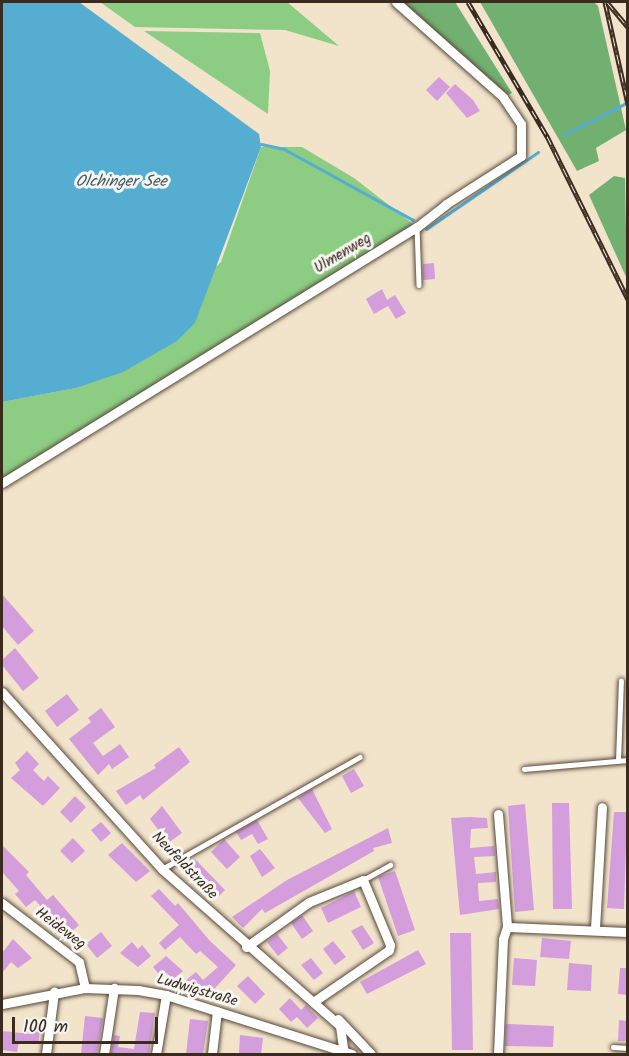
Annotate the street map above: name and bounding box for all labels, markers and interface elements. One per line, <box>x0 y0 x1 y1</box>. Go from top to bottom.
water label: Olchinger See <box>75 172 167 192</box>
street label: Ulmenweg <box>311 230 375 278</box>
street label: Neufeldstraße <box>147 828 221 904</box>
street label: Heideweg <box>31 904 89 954</box>
street label: Ludwigstraße <box>154 971 240 1011</box>
scale bar <box>15 1005 160 1043</box>
text: 100 m <box>23 1013 68 1042</box>

